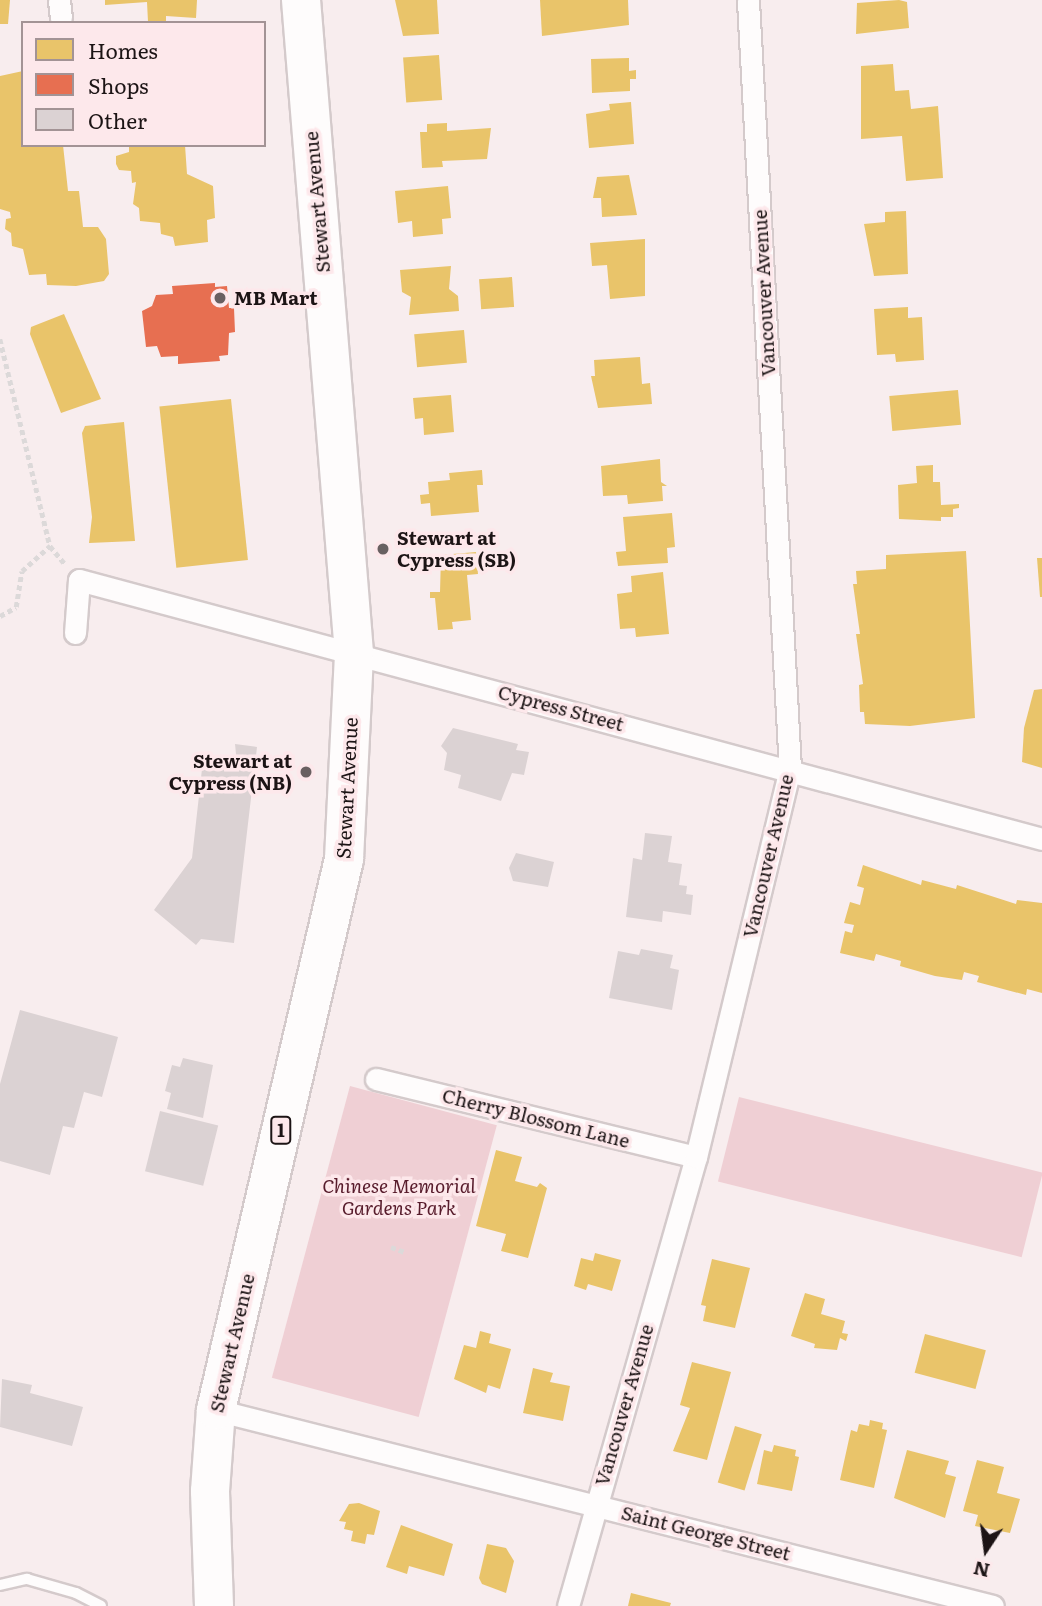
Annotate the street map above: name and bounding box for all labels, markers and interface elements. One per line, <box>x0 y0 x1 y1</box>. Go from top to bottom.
legend <box>21 21 266 147</box>
text: Homes <box>88 34 158 65</box>
text: Shops <box>88 69 149 100</box>
text: Other <box>88 104 147 135</box>
street label: Stewart Avenue <box>299 130 335 274</box>
street label: Vancouver Avenue <box>748 209 780 377</box>
place label: MB Mart <box>234 287 318 309</box>
marker: MB Mart <box>212 290 228 306</box>
place label: Stewart at Cypress (SB) <box>397 527 516 571</box>
marker: Stewart at Cypress (SB) <box>375 541 391 557</box>
street label: Cypress Street <box>496 680 626 736</box>
street label: Stewart Avenue <box>332 717 362 859</box>
place label: Stewart at Cypress (NB) <box>169 750 292 794</box>
marker: Stewart at Cypress (NB) <box>298 764 314 780</box>
street label: Vancouver Avenue <box>738 772 798 940</box>
street label: Cherry Blossom Lane <box>440 1084 632 1152</box>
road number: 1 <box>269 1115 293 1144</box>
park label: Chinese Memorial Gardens Park <box>322 1175 476 1219</box>
street label: Stewart Avenue <box>205 1271 259 1415</box>
street label: Vancouver Avenue <box>590 1322 658 1488</box>
street label: Saint George Street <box>619 1501 793 1565</box>
north arrow <box>951 1515 1021 1585</box>
text: N <box>970 1555 992 1586</box>

